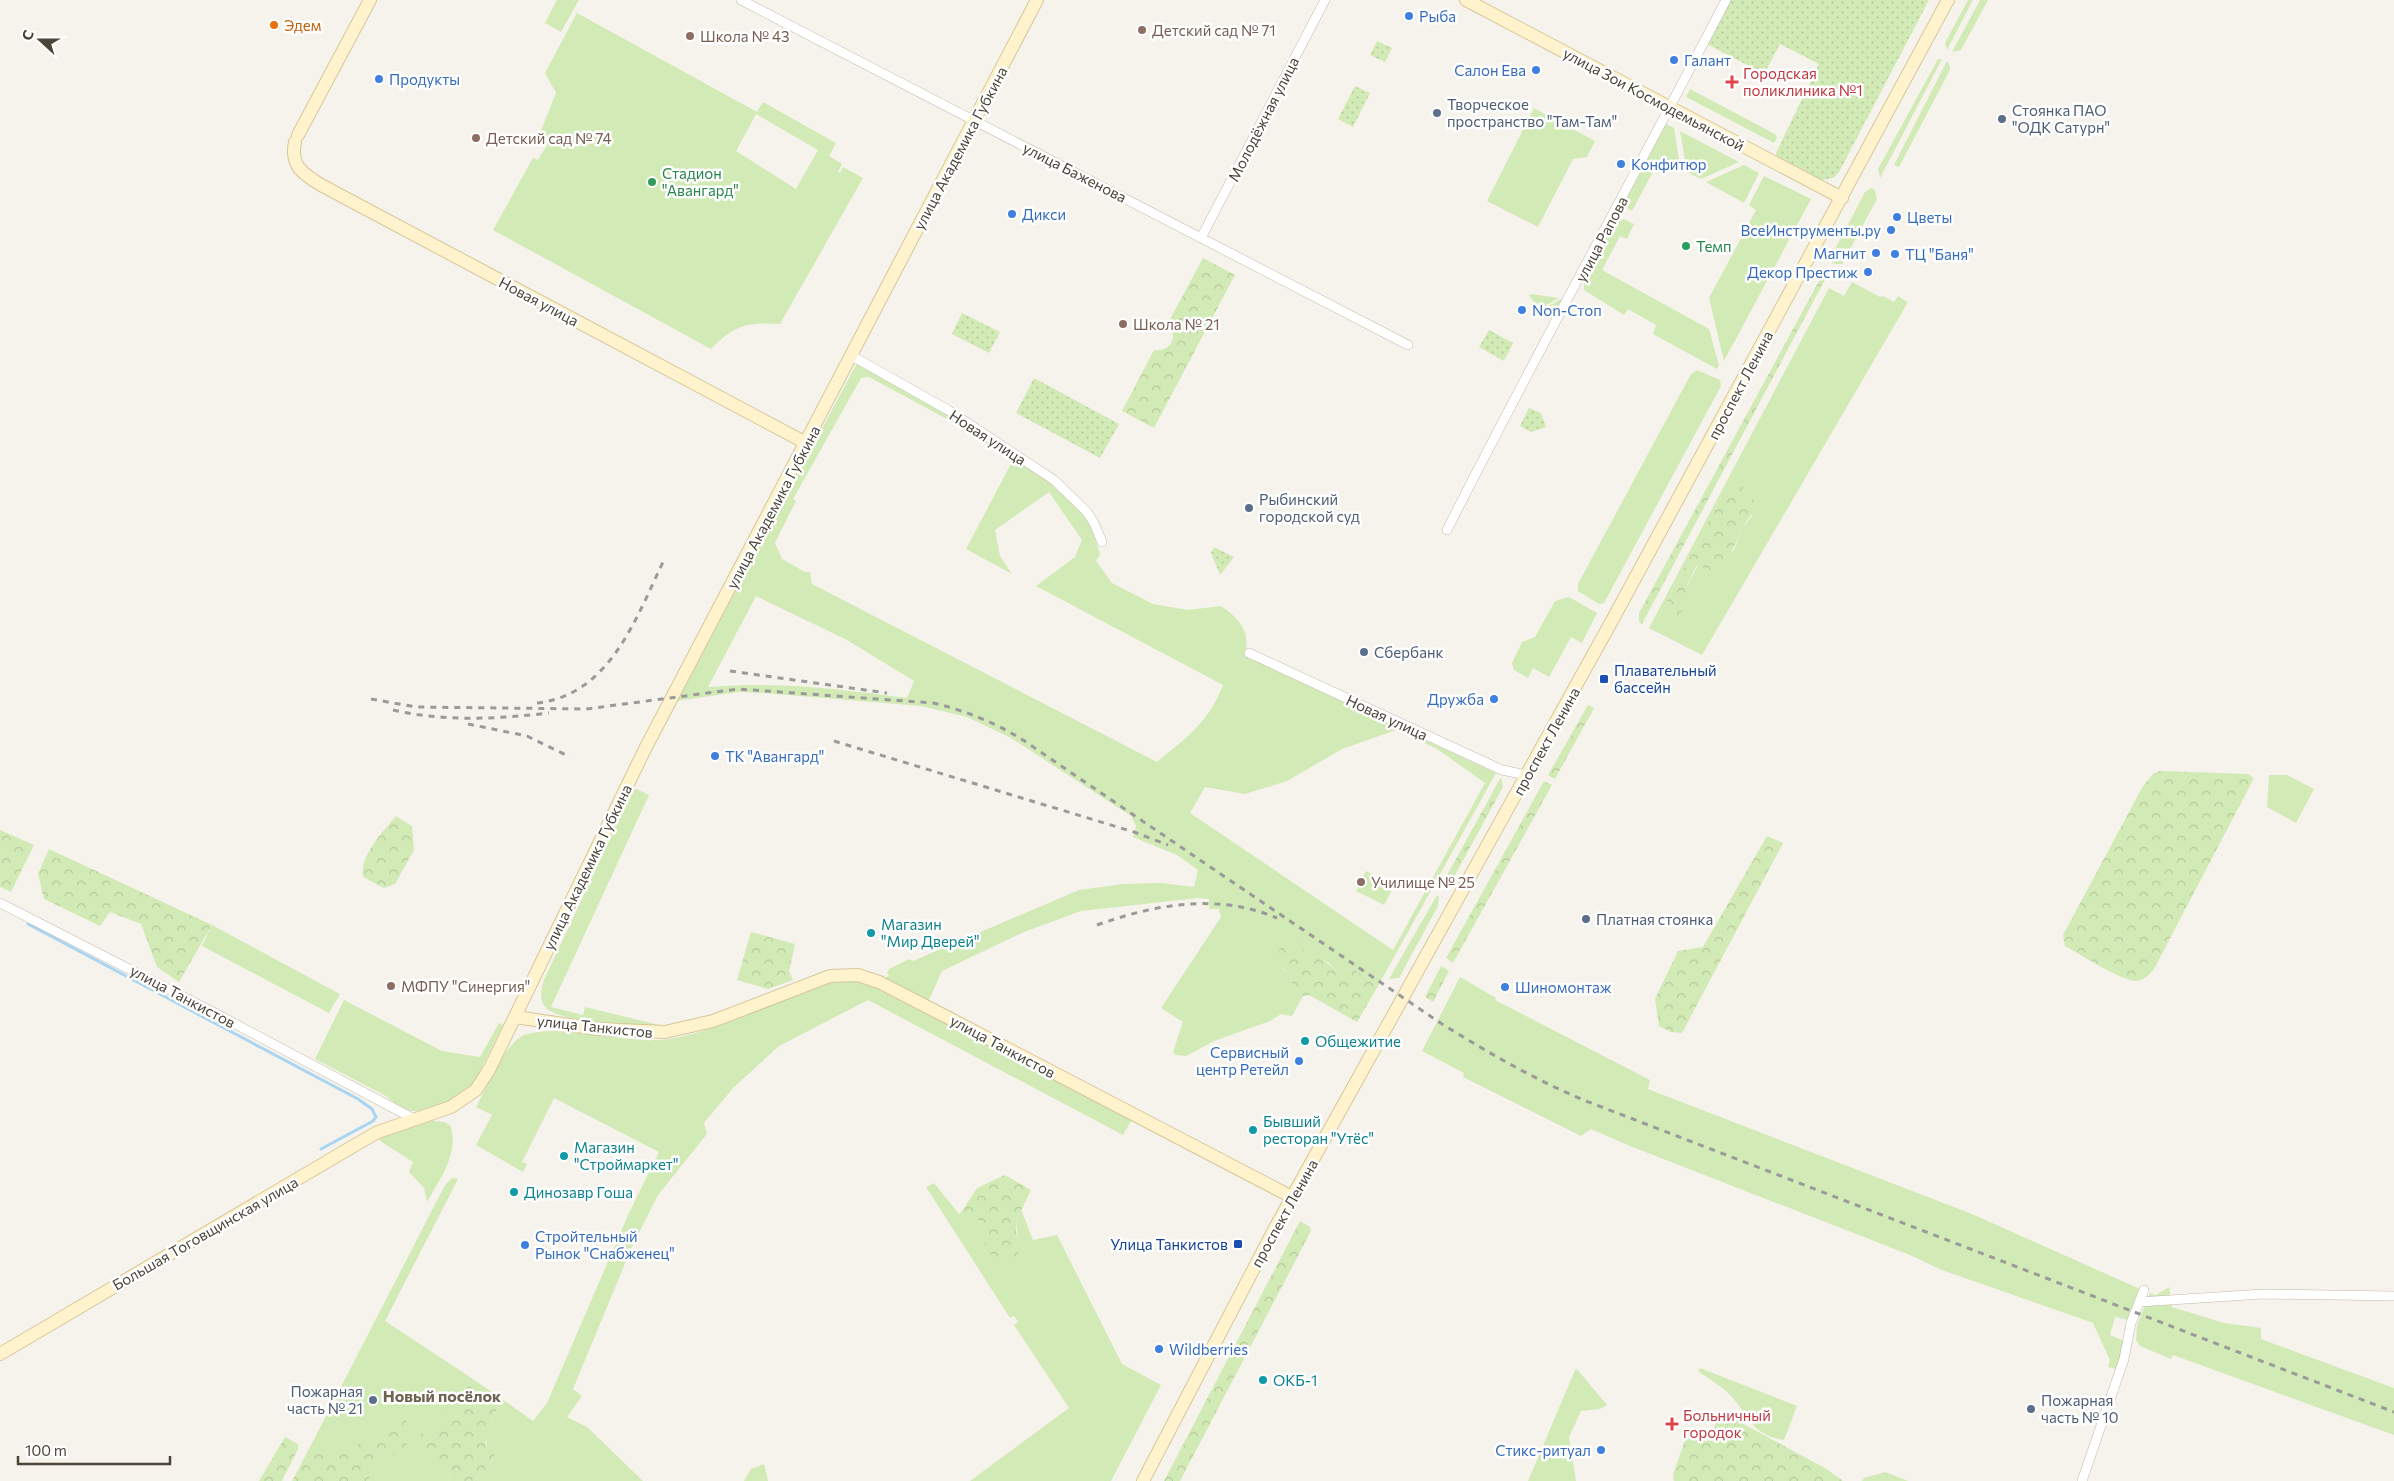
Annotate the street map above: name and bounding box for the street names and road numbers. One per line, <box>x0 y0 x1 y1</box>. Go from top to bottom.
street label: улица Зои Космодемьянской <box>1560 44 1748 154</box>
street label: Молодёжная улица <box>1224 54 1302 184</box>
street label: улица Академика Губкина <box>909 63 1011 233</box>
street label: улица Баженова <box>1020 138 1130 206</box>
street label: улица Рапова <box>1571 193 1631 285</box>
street label: Новая улица <box>496 272 582 330</box>
street label: проспект Ленина <box>1704 327 1776 443</box>
street label: Новая улица <box>946 406 1030 468</box>
street label: улица Академика Губкина <box>722 422 824 592</box>
street label: проспект Ленина <box>1509 684 1583 798</box>
street label: Новая улица <box>1343 690 1431 744</box>
street label: улица Академика Губкина <box>539 781 635 953</box>
street label: улица Танкистов <box>127 961 239 1031</box>
street label: улица Танкистов <box>536 1011 654 1041</box>
street label: улица Танкистов <box>947 1011 1059 1081</box>
street label: проспект Ленина <box>1247 1156 1321 1270</box>
street label: Большая Тоговщинская улица <box>109 1172 301 1294</box>

